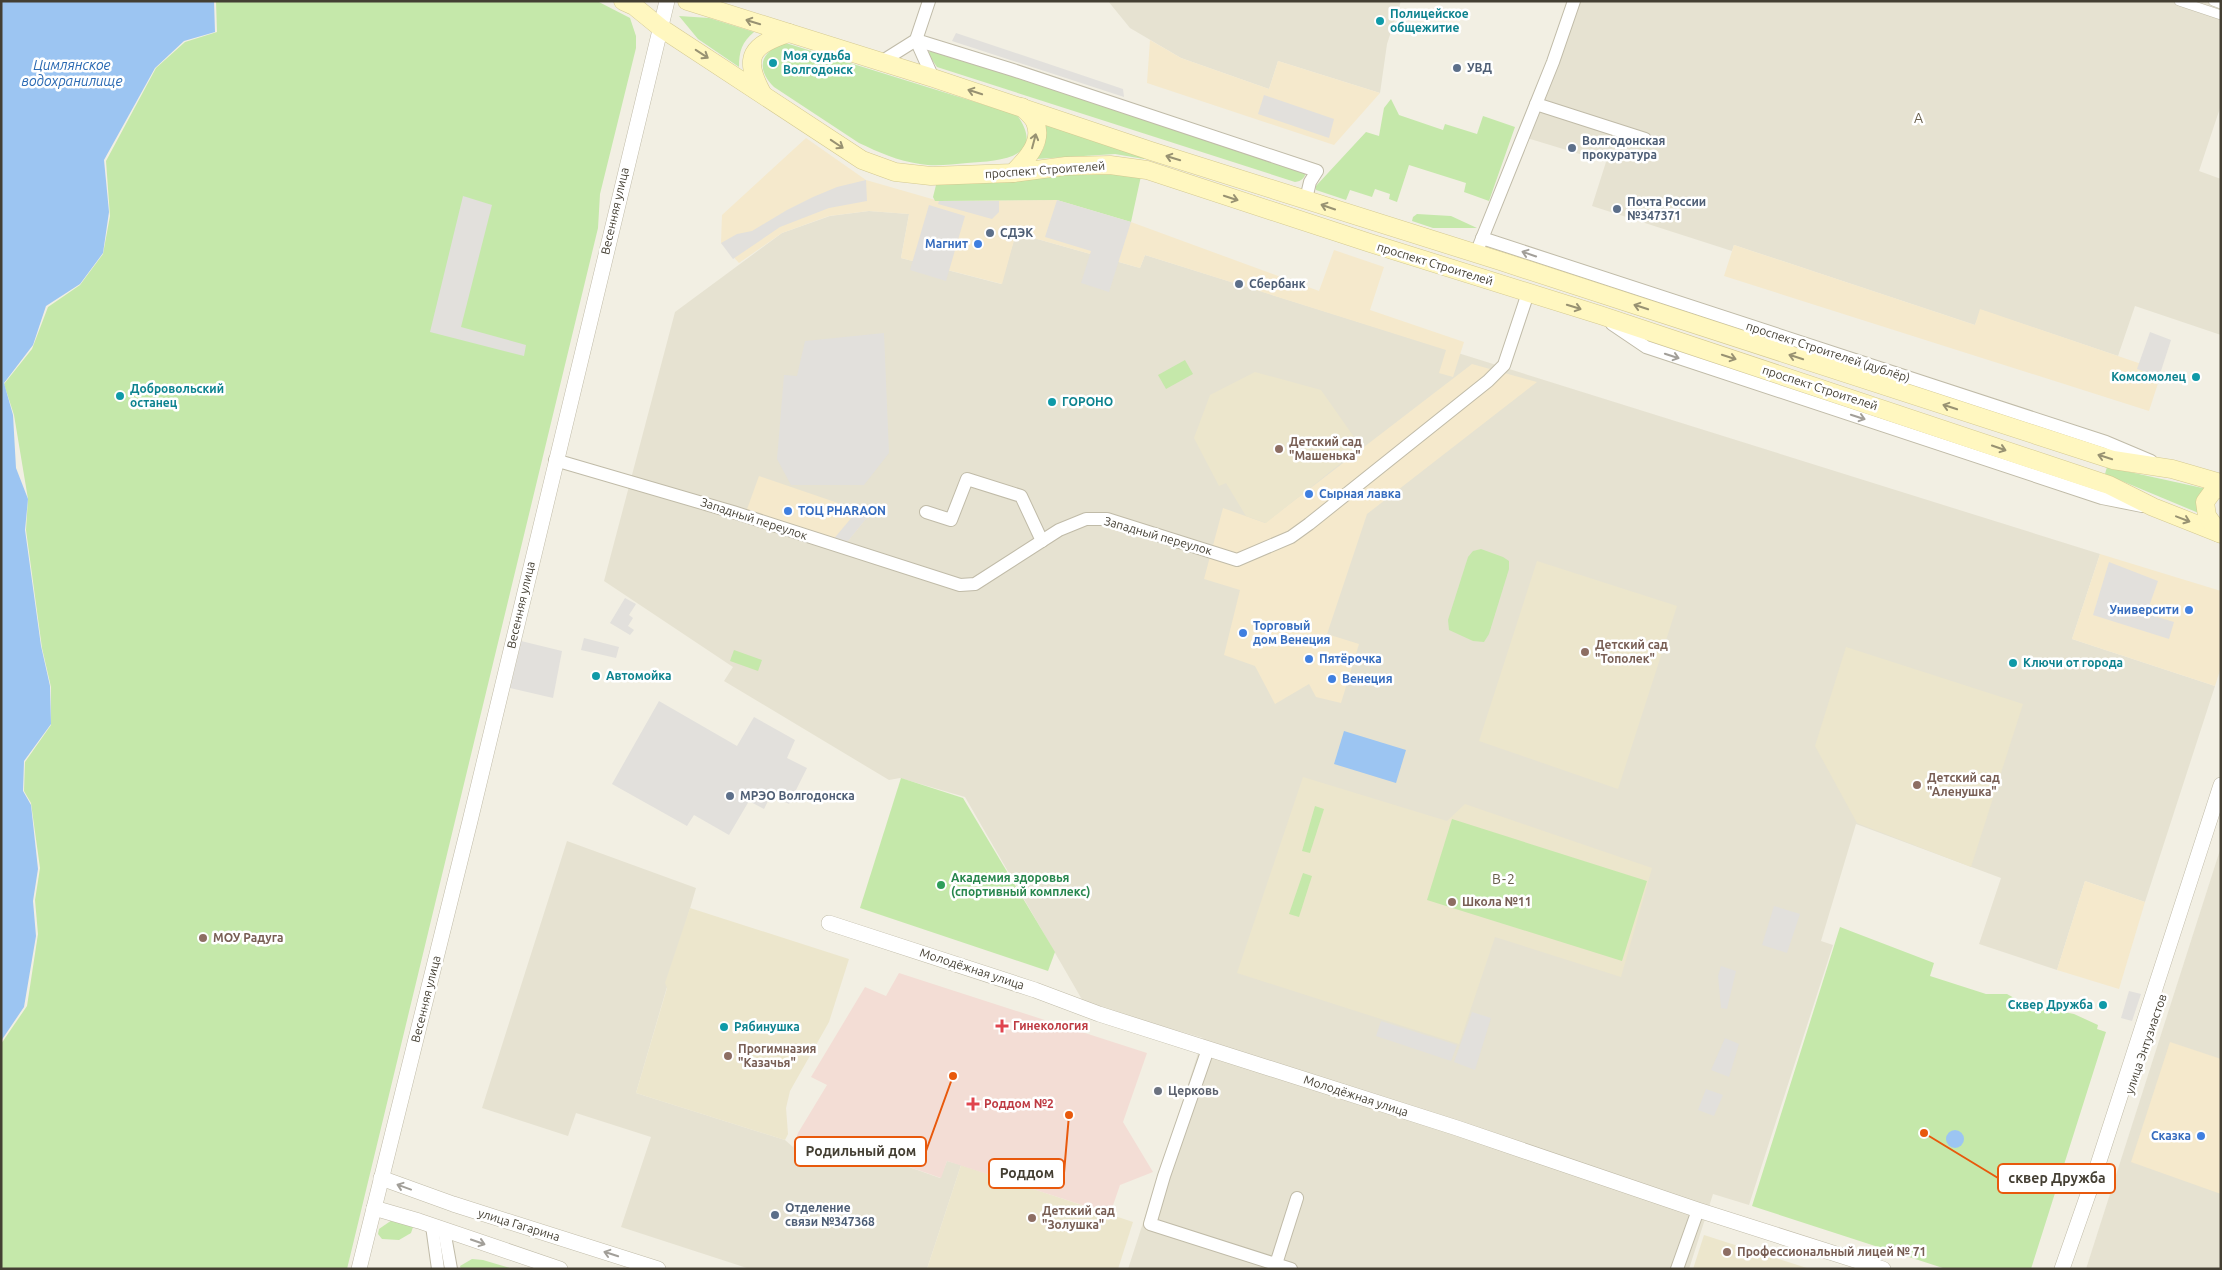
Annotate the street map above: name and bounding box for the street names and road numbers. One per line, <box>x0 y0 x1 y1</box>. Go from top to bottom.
street label: проспект Строителей <box>984 159 1106 180</box>
street label: Весенняя улица <box>598 166 631 256</box>
street label: проспект Строителей <box>1376 240 1495 287</box>
street label: проспект Строителей (дублёр) <box>1744 319 1912 385</box>
street label: проспект Строителей <box>1761 363 1880 412</box>
street label: Западный переулок <box>699 495 809 542</box>
street label: Западный переулок <box>1103 514 1214 557</box>
street label: Весенняя улица <box>504 560 537 650</box>
street label: Молодёжная улица <box>918 945 1026 992</box>
street label: Весенняя улица <box>408 954 443 1044</box>
street label: улица Энтузиастов <box>2122 992 2169 1096</box>
street label: Молодёжная улица <box>1302 1072 1410 1119</box>
street label: улица Гагарина <box>477 1206 562 1243</box>

